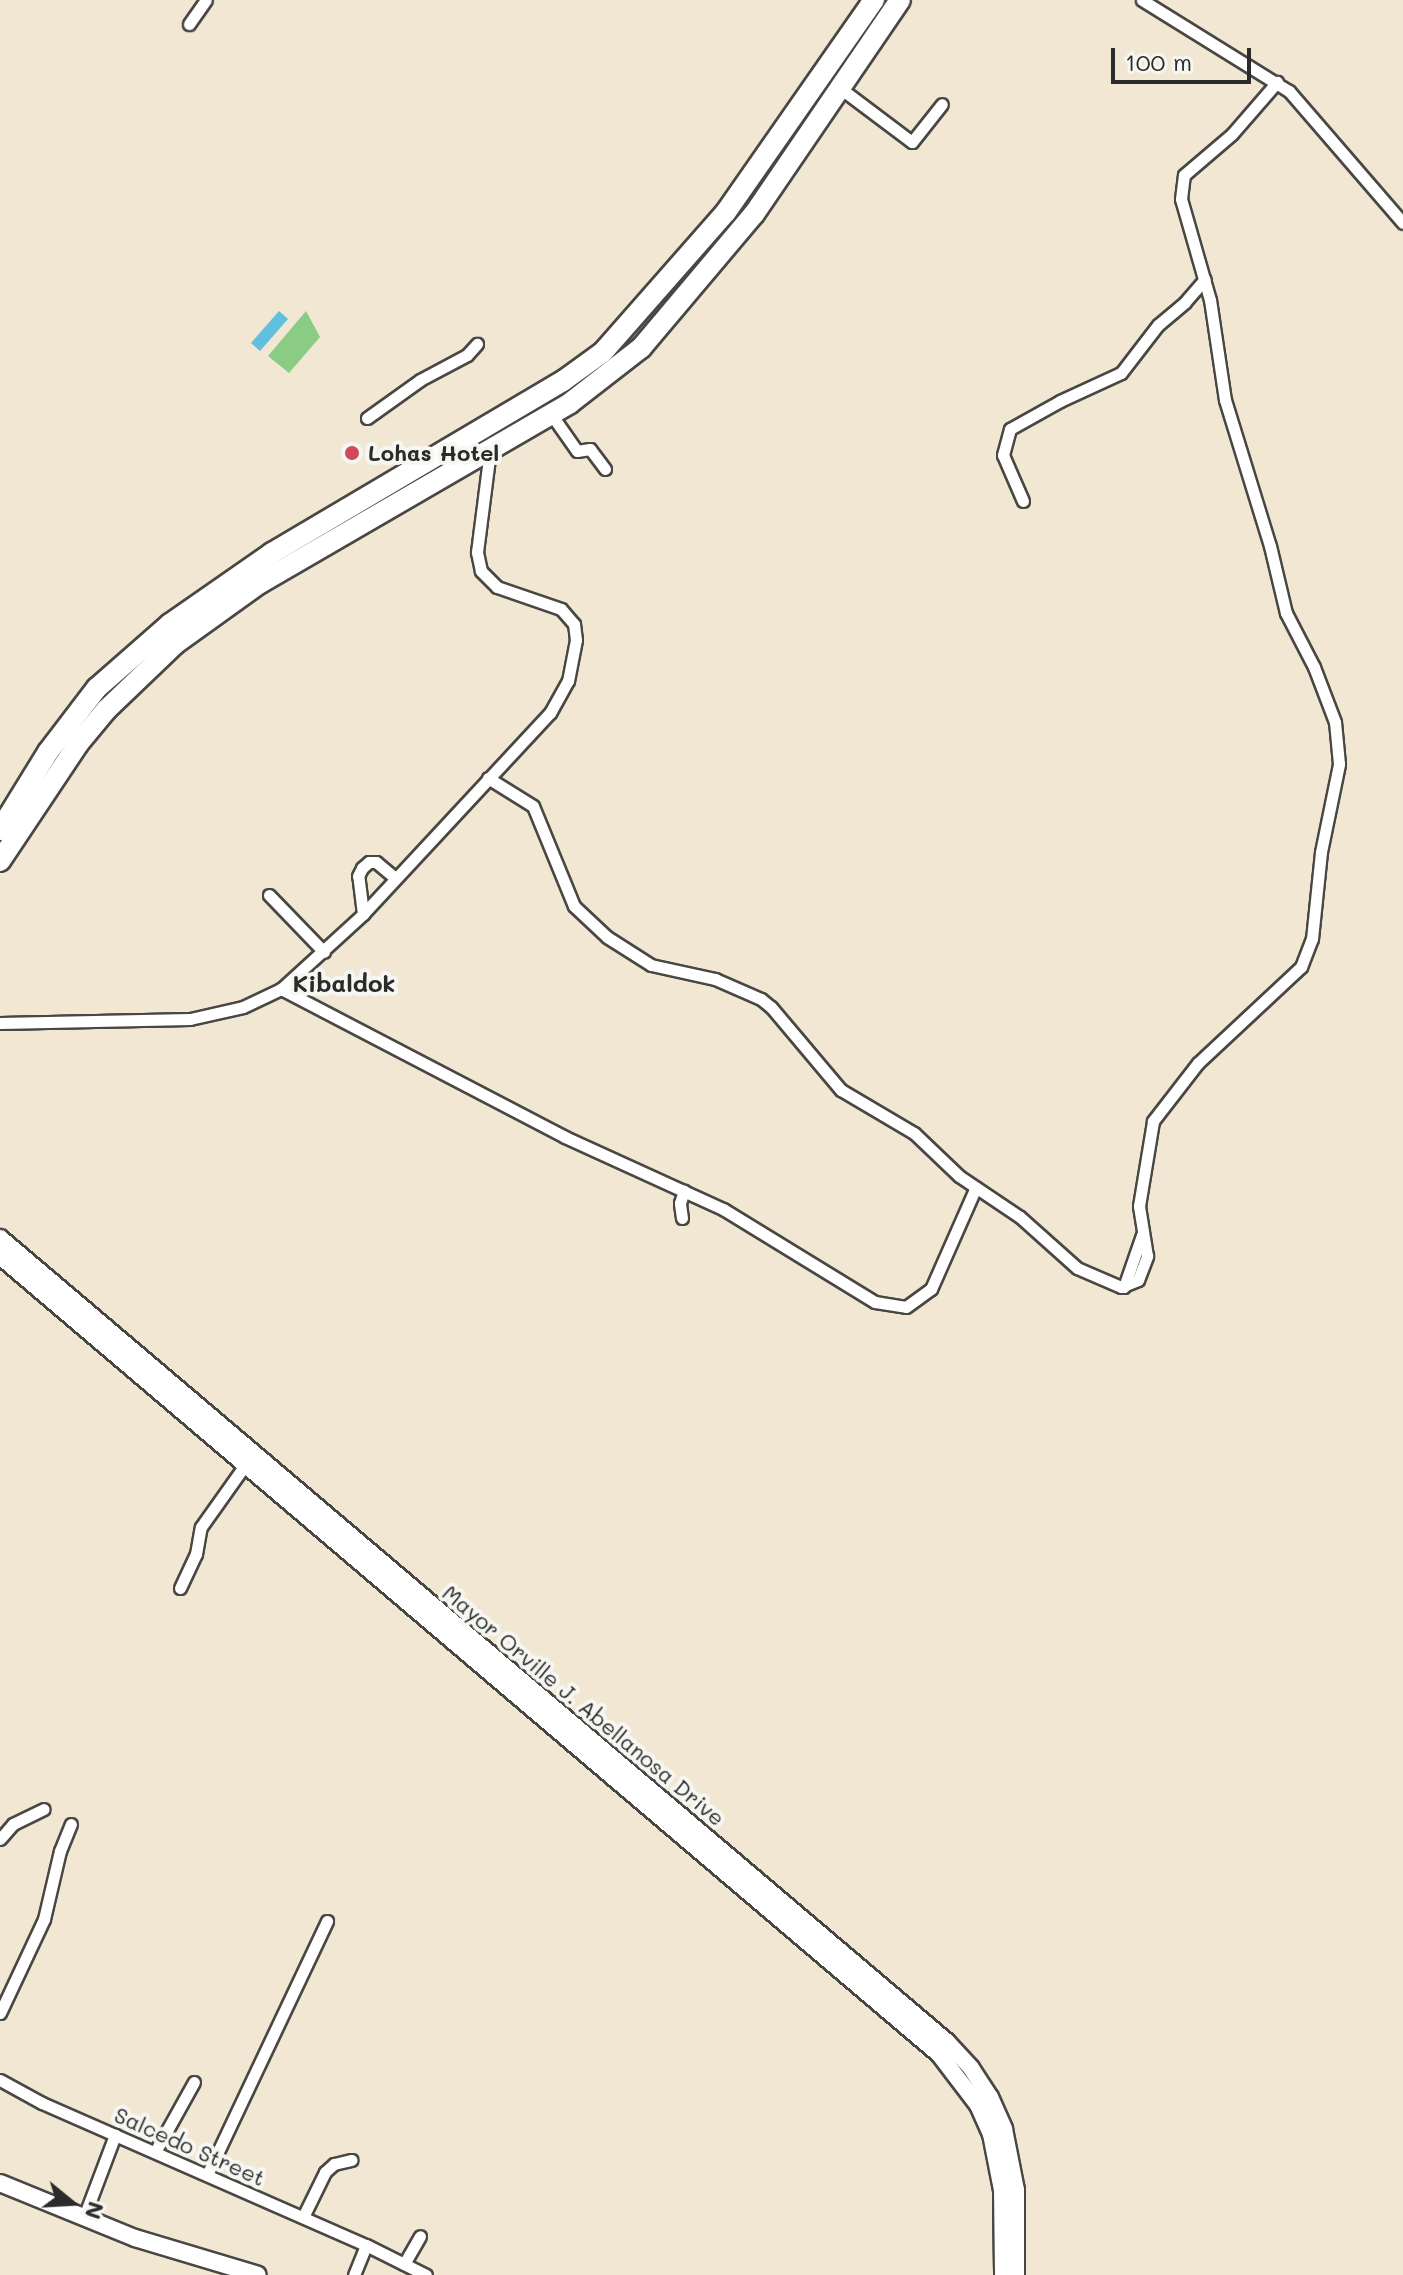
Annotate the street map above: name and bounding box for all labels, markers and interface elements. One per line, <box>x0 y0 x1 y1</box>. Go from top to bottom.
scale bar <box>1115 32 1255 82</box>
text: 100 m <box>1125 46 1192 77</box>
place label: Lohas Hotel <box>368 440 499 466</box>
marker: Lohas Hotel <box>343 444 361 462</box>
district label: Kibaldok <box>292 969 396 997</box>
street label: Mayor Orville J. Abellanosa Drive <box>437 1579 731 1831</box>
street label: Salcedo Street <box>111 2101 269 2191</box>
north arrow <box>32 2163 112 2243</box>
text: N <box>79 2198 112 2223</box>

